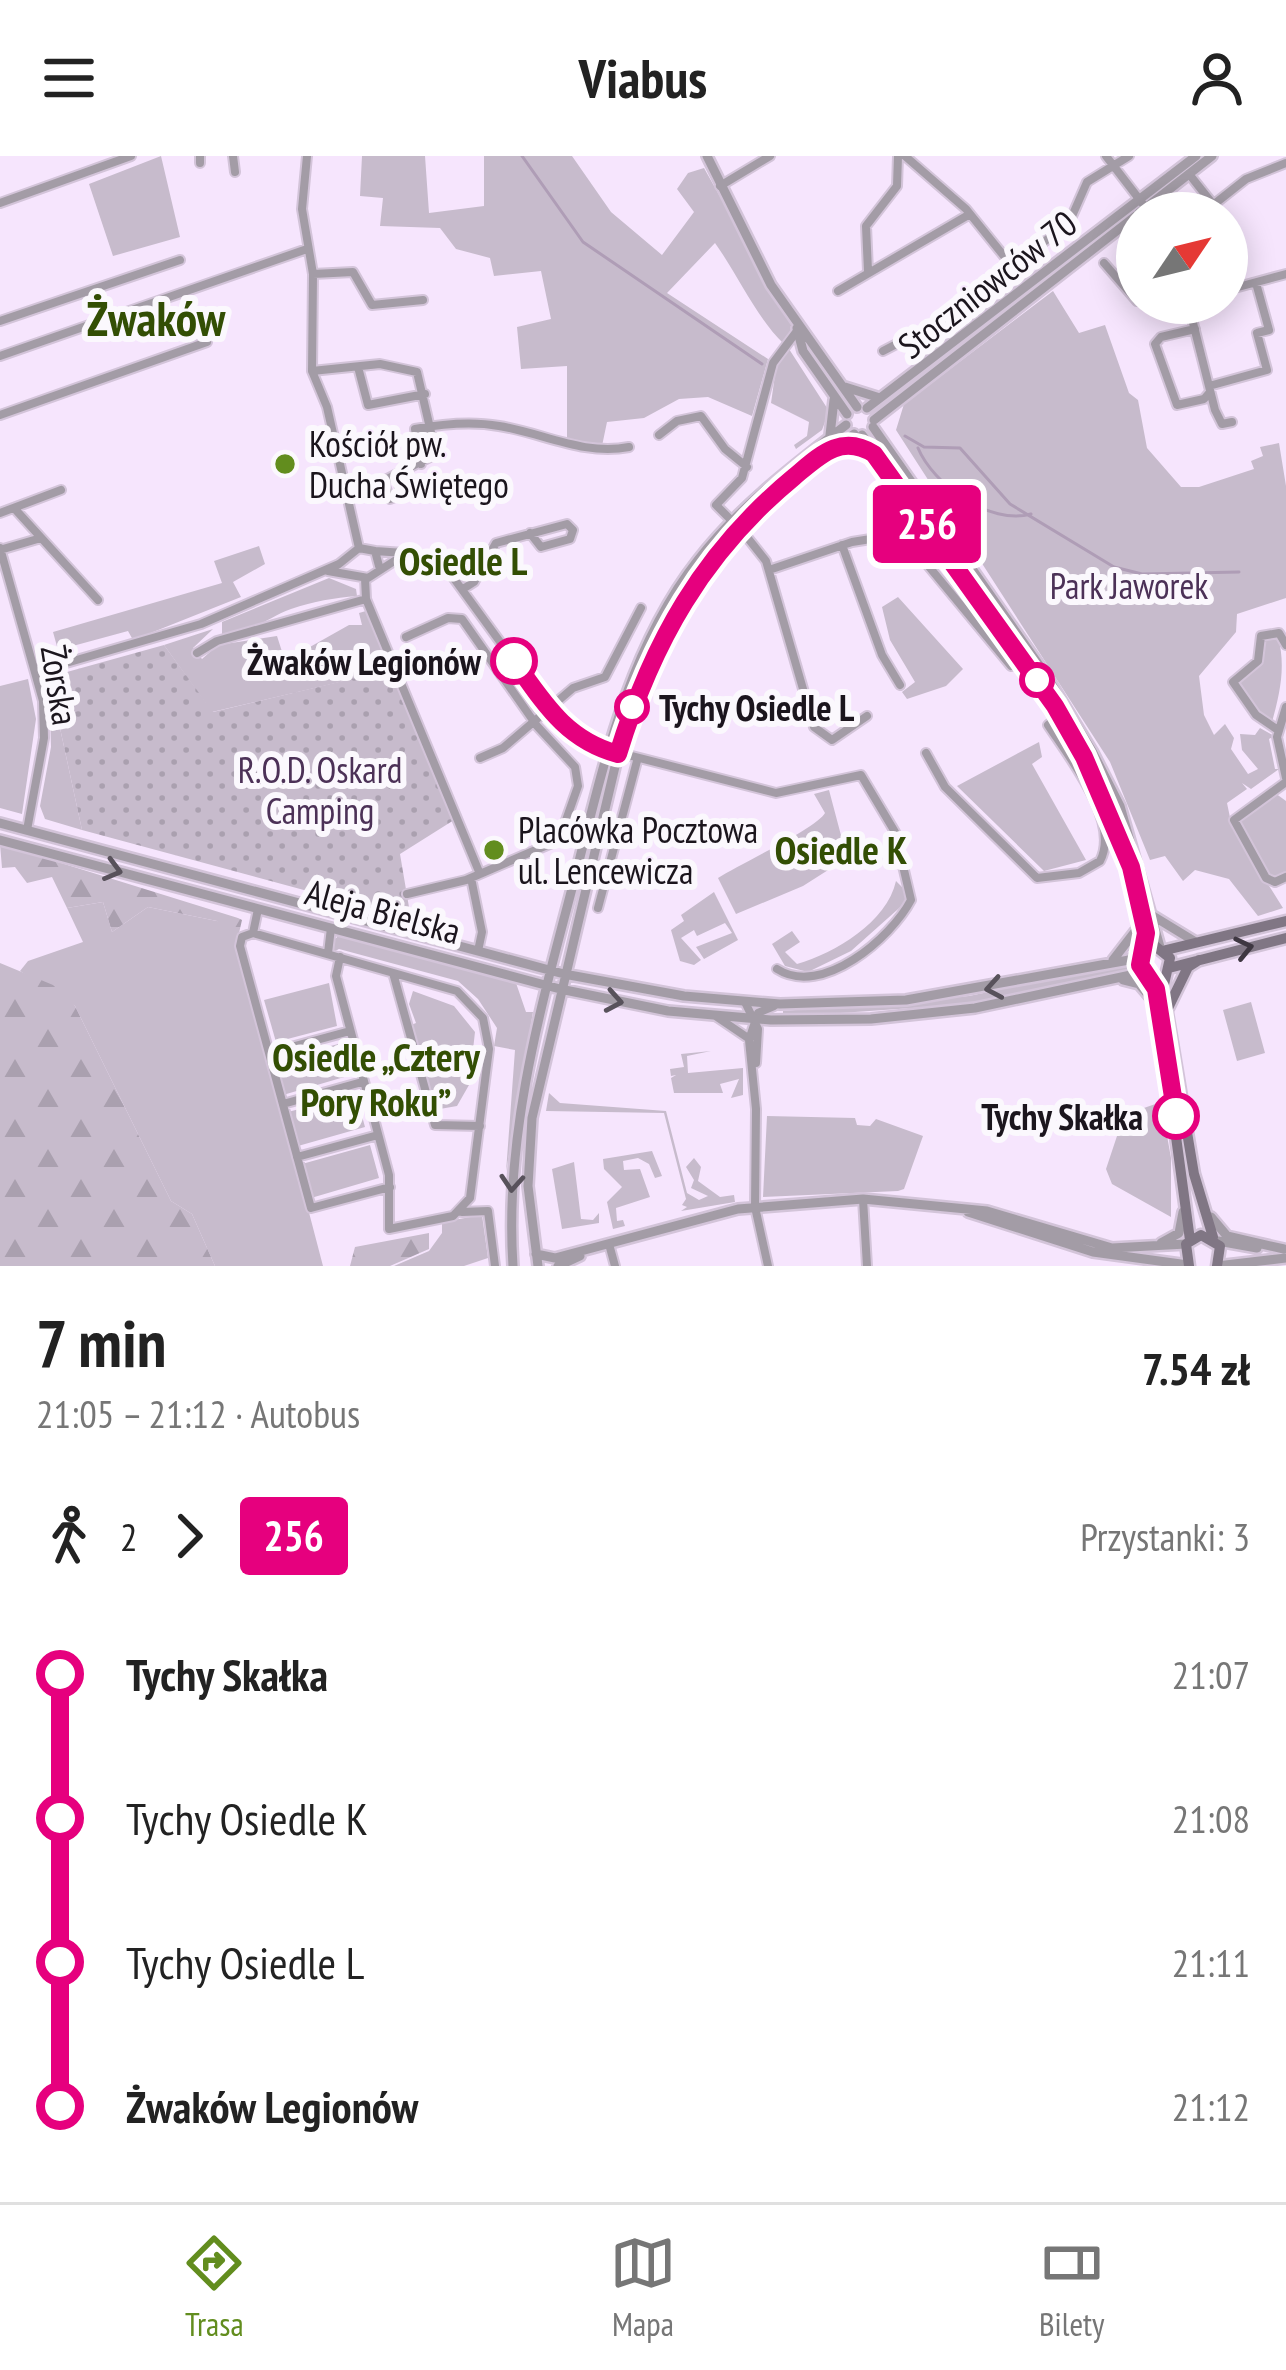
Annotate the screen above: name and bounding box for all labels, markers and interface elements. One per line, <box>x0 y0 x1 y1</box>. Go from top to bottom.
text: Viabus <box>579 43 707 113</box>
icon: menu <box>36 45 102 111</box>
icon: person <box>1184 45 1250 111</box>
north arrow <box>1116 192 1248 324</box>
map controls <box>1116 192 1248 324</box>
street label: Stoczniowców 70 <box>888 200 1086 368</box>
district label: Żwaków <box>87 287 226 349</box>
place label: Kościół pw. Ducha Świętego <box>309 420 509 508</box>
marker: Kościół pw. Ducha Świętego <box>272 451 298 477</box>
line badge: 256 <box>858 485 996 563</box>
text: 256 <box>897 496 957 551</box>
district label: Osiedle L <box>399 535 528 586</box>
park label: Park Jaworek <box>1050 562 1208 609</box>
place label: Żwaków Legionów <box>247 638 482 685</box>
marker: Żwaków Legionów <box>492 639 536 683</box>
street label: Żorska <box>31 642 89 728</box>
unlabelled marker <box>1021 664 1053 696</box>
place label: Tychy Osiedle L <box>659 684 855 731</box>
marker: Tychy Osiedle L <box>616 691 648 723</box>
park label: R.O.D. Oskard Camping <box>238 746 402 834</box>
place label: Placówka Pocztowa ul. Lencewicza <box>518 806 758 894</box>
district label: Osiedle K <box>775 824 907 875</box>
marker: Placówka Pocztowa ul. Lencewicza <box>481 837 507 863</box>
one-way arrow <box>102 856 123 881</box>
street label: Aleja Bielska <box>300 868 466 954</box>
one-way arrow <box>1233 937 1253 962</box>
one-way arrow <box>984 975 1004 1000</box>
one-way arrow <box>603 987 623 1013</box>
district label: Osiedle „Cztery Pory Roku” <box>272 1031 480 1127</box>
place label: Tychy Skałka <box>981 1093 1143 1140</box>
marker: Tychy Skałka <box>1154 1094 1198 1138</box>
one-way arrow <box>500 1174 526 1193</box>
text: 7 min <box>36 1300 166 1385</box>
text: 7.54 zł <box>1142 1339 1250 1397</box>
text: 21:05 – 21:12 · Autobus <box>36 1388 360 1439</box>
icon: walk <box>36 1503 102 1569</box>
icon: forward <box>156 1503 222 1569</box>
text: 256 <box>264 1508 324 1563</box>
text: 2 <box>120 1511 138 1562</box>
text: Przystanki: 3 <box>1080 1511 1250 1562</box>
text: Tychy Skałka <box>126 1645 328 1703</box>
text: 21:07 <box>1172 1649 1250 1700</box>
text: Tychy Osiedle K <box>126 1789 368 1847</box>
text: 21:08 <box>1172 1793 1250 1844</box>
text: Tychy Osiedle L <box>126 1933 364 1991</box>
text: 21:11 <box>1172 1937 1250 1988</box>
text: Żwaków Legionów <box>126 2077 418 2135</box>
text: 21:12 <box>1172 2081 1250 2132</box>
tab: Trasa <box>181 2230 247 2345</box>
tab: Mapa <box>610 2230 676 2345</box>
tab: Bilety <box>1039 2230 1105 2345</box>

